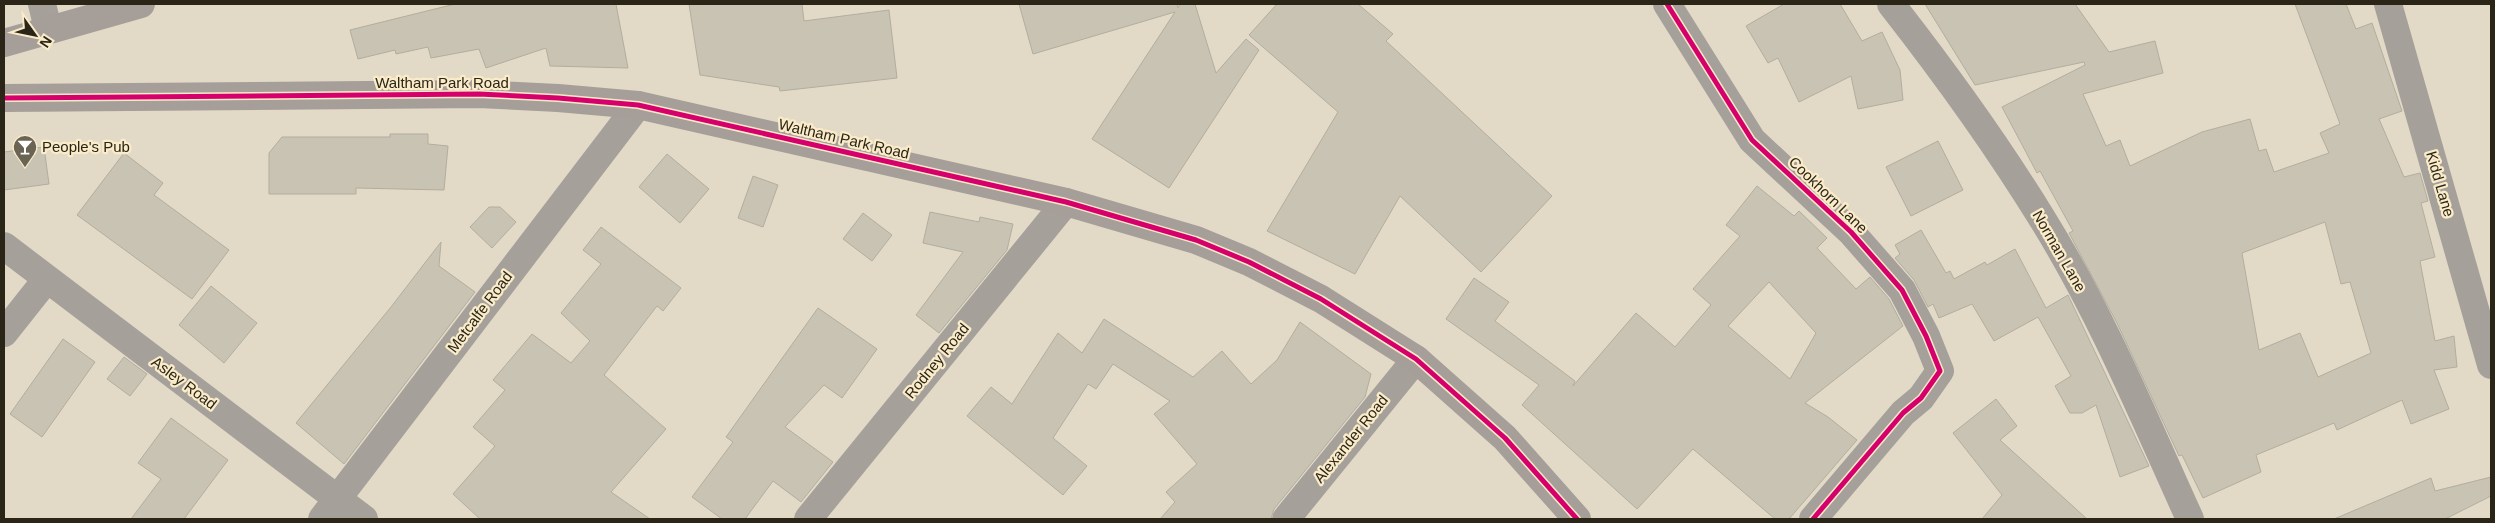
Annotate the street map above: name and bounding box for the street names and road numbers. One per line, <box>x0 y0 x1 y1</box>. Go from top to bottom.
street label: Waltham Park Road <box>375 74 509 91</box>
street label: Waltham Park Road <box>777 115 911 162</box>
street label: Kidd Lane <box>2423 149 2458 219</box>
street label: Cookhorn Lane <box>1786 153 1871 236</box>
street label: Norman Lane <box>2029 207 2090 294</box>
street label: Metcalfe Road <box>444 268 515 355</box>
street label: Rodney Road <box>901 320 972 402</box>
street label: Asley Road <box>149 353 220 412</box>
street label: Alexander Road <box>1310 392 1391 486</box>

